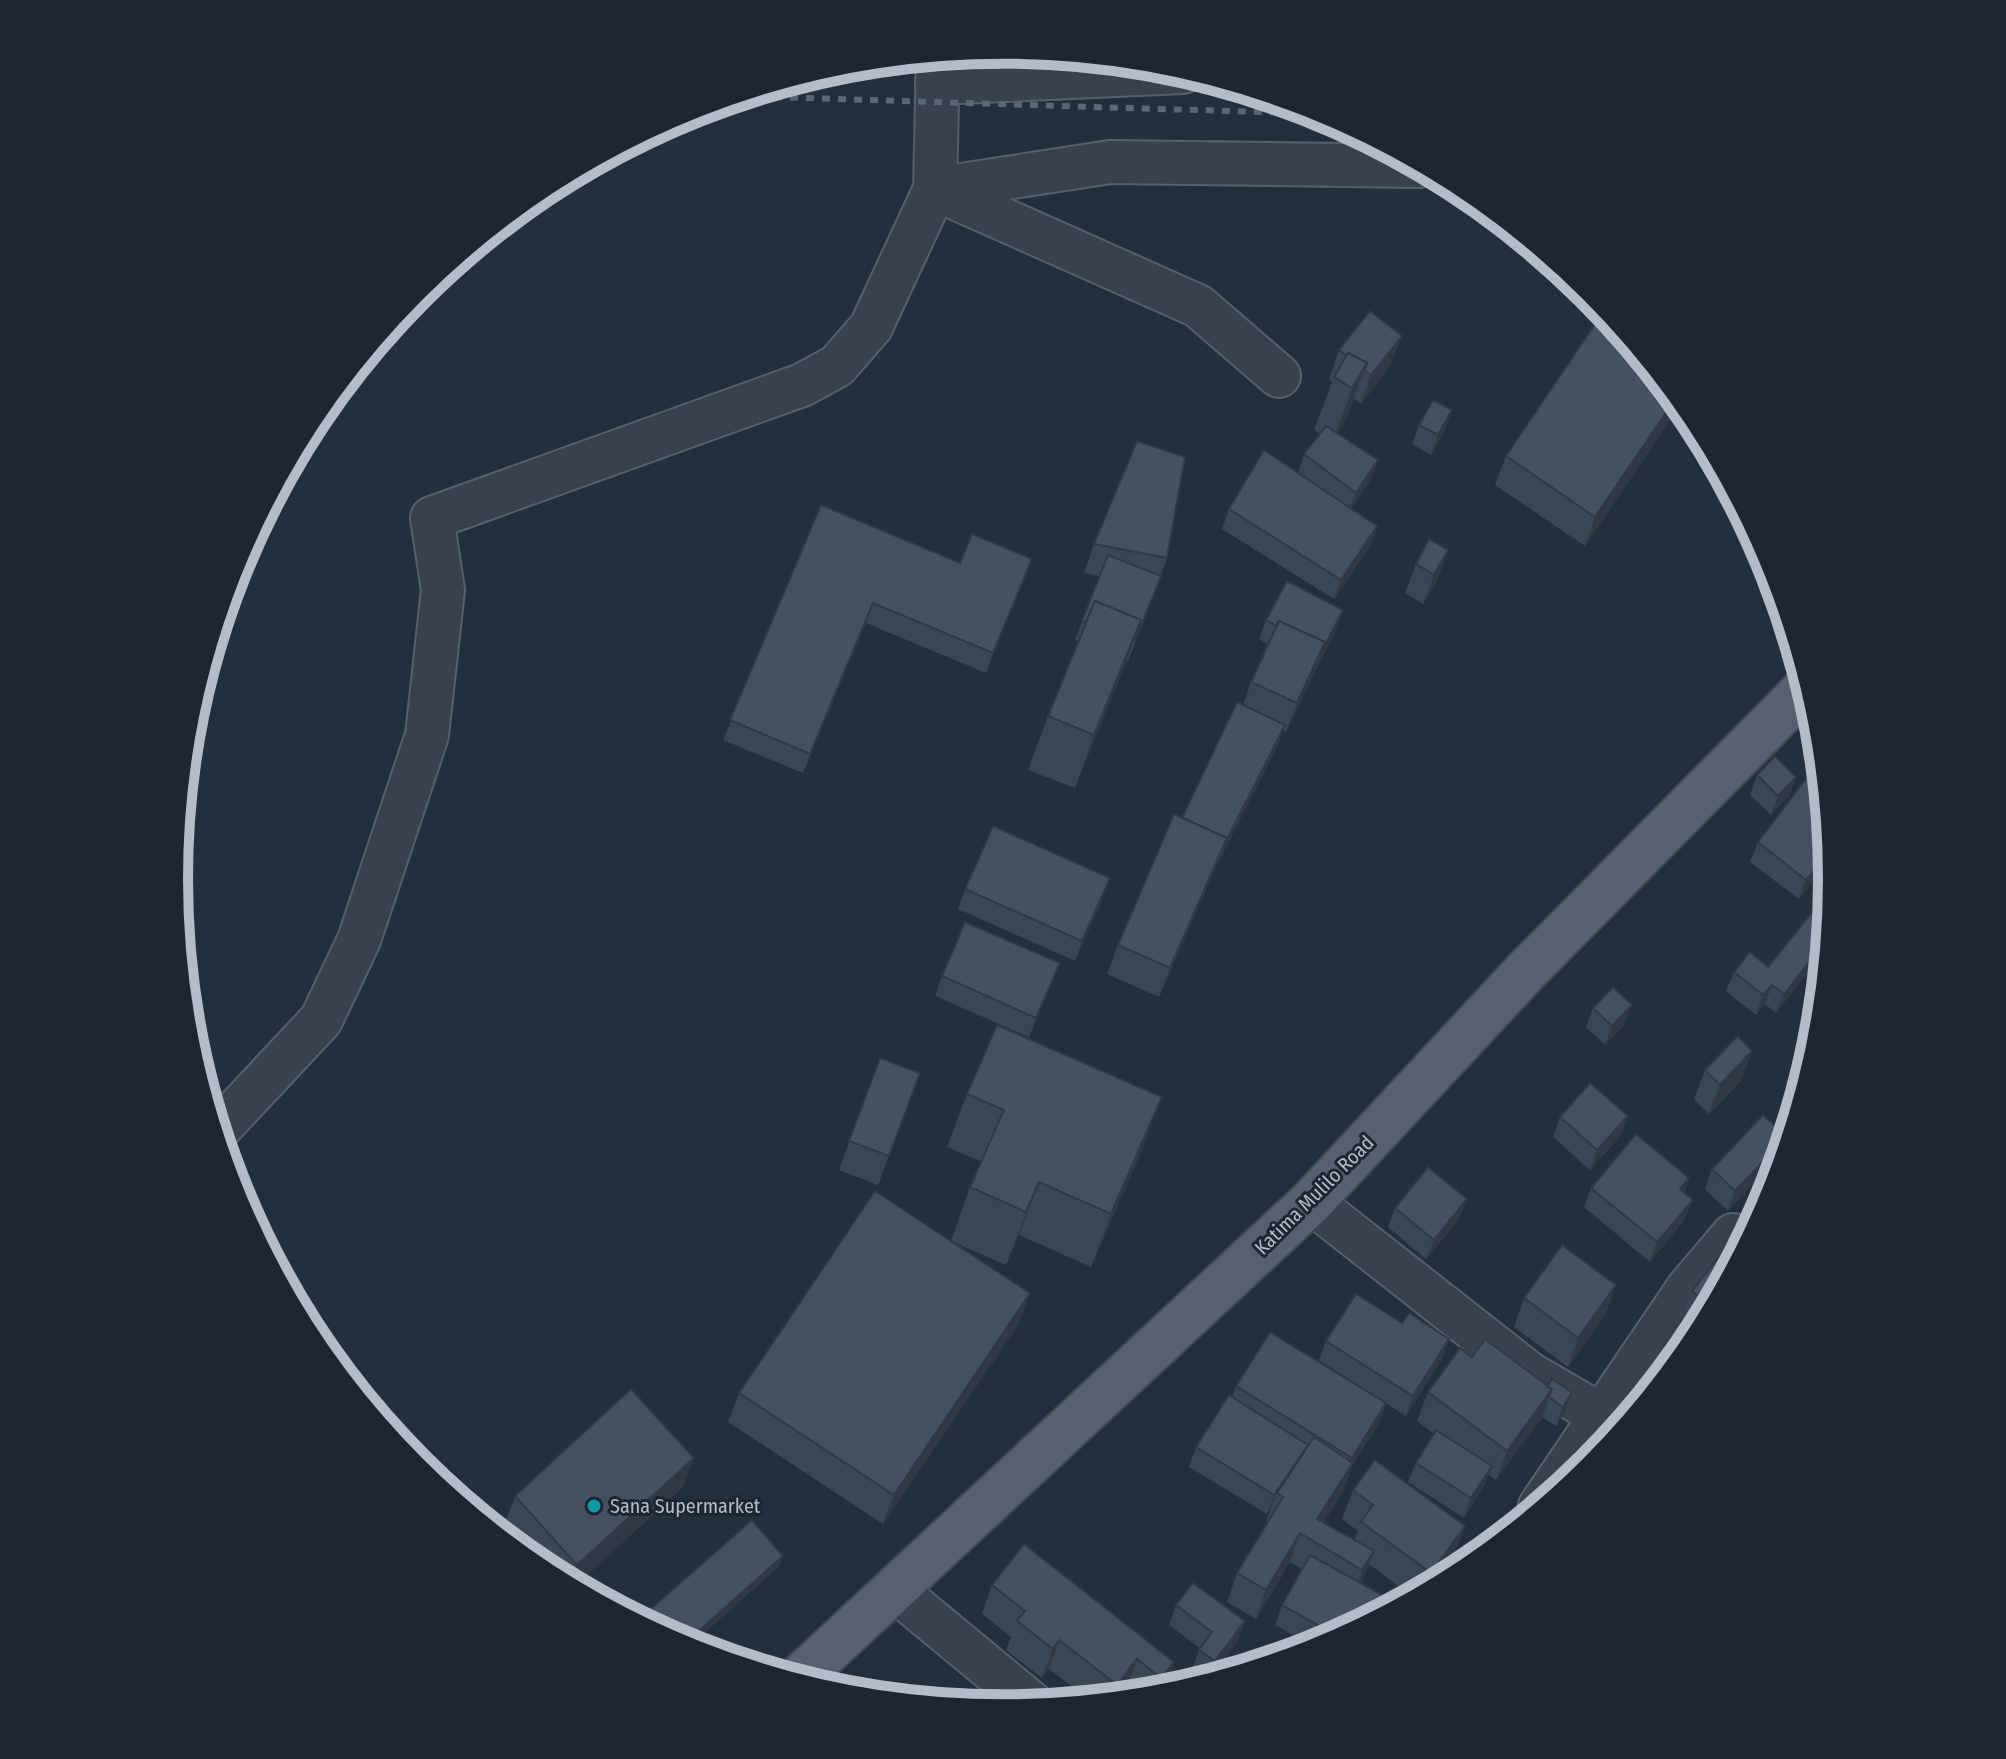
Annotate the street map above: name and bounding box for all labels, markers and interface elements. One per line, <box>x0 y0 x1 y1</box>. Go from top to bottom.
street label: Katima Mulilo Road <box>1249 1130 1379 1260</box>
place label: Sana Supermarket <box>610 1494 761 1518</box>
marker: Sana Supermarket <box>585 1497 603 1515</box>

